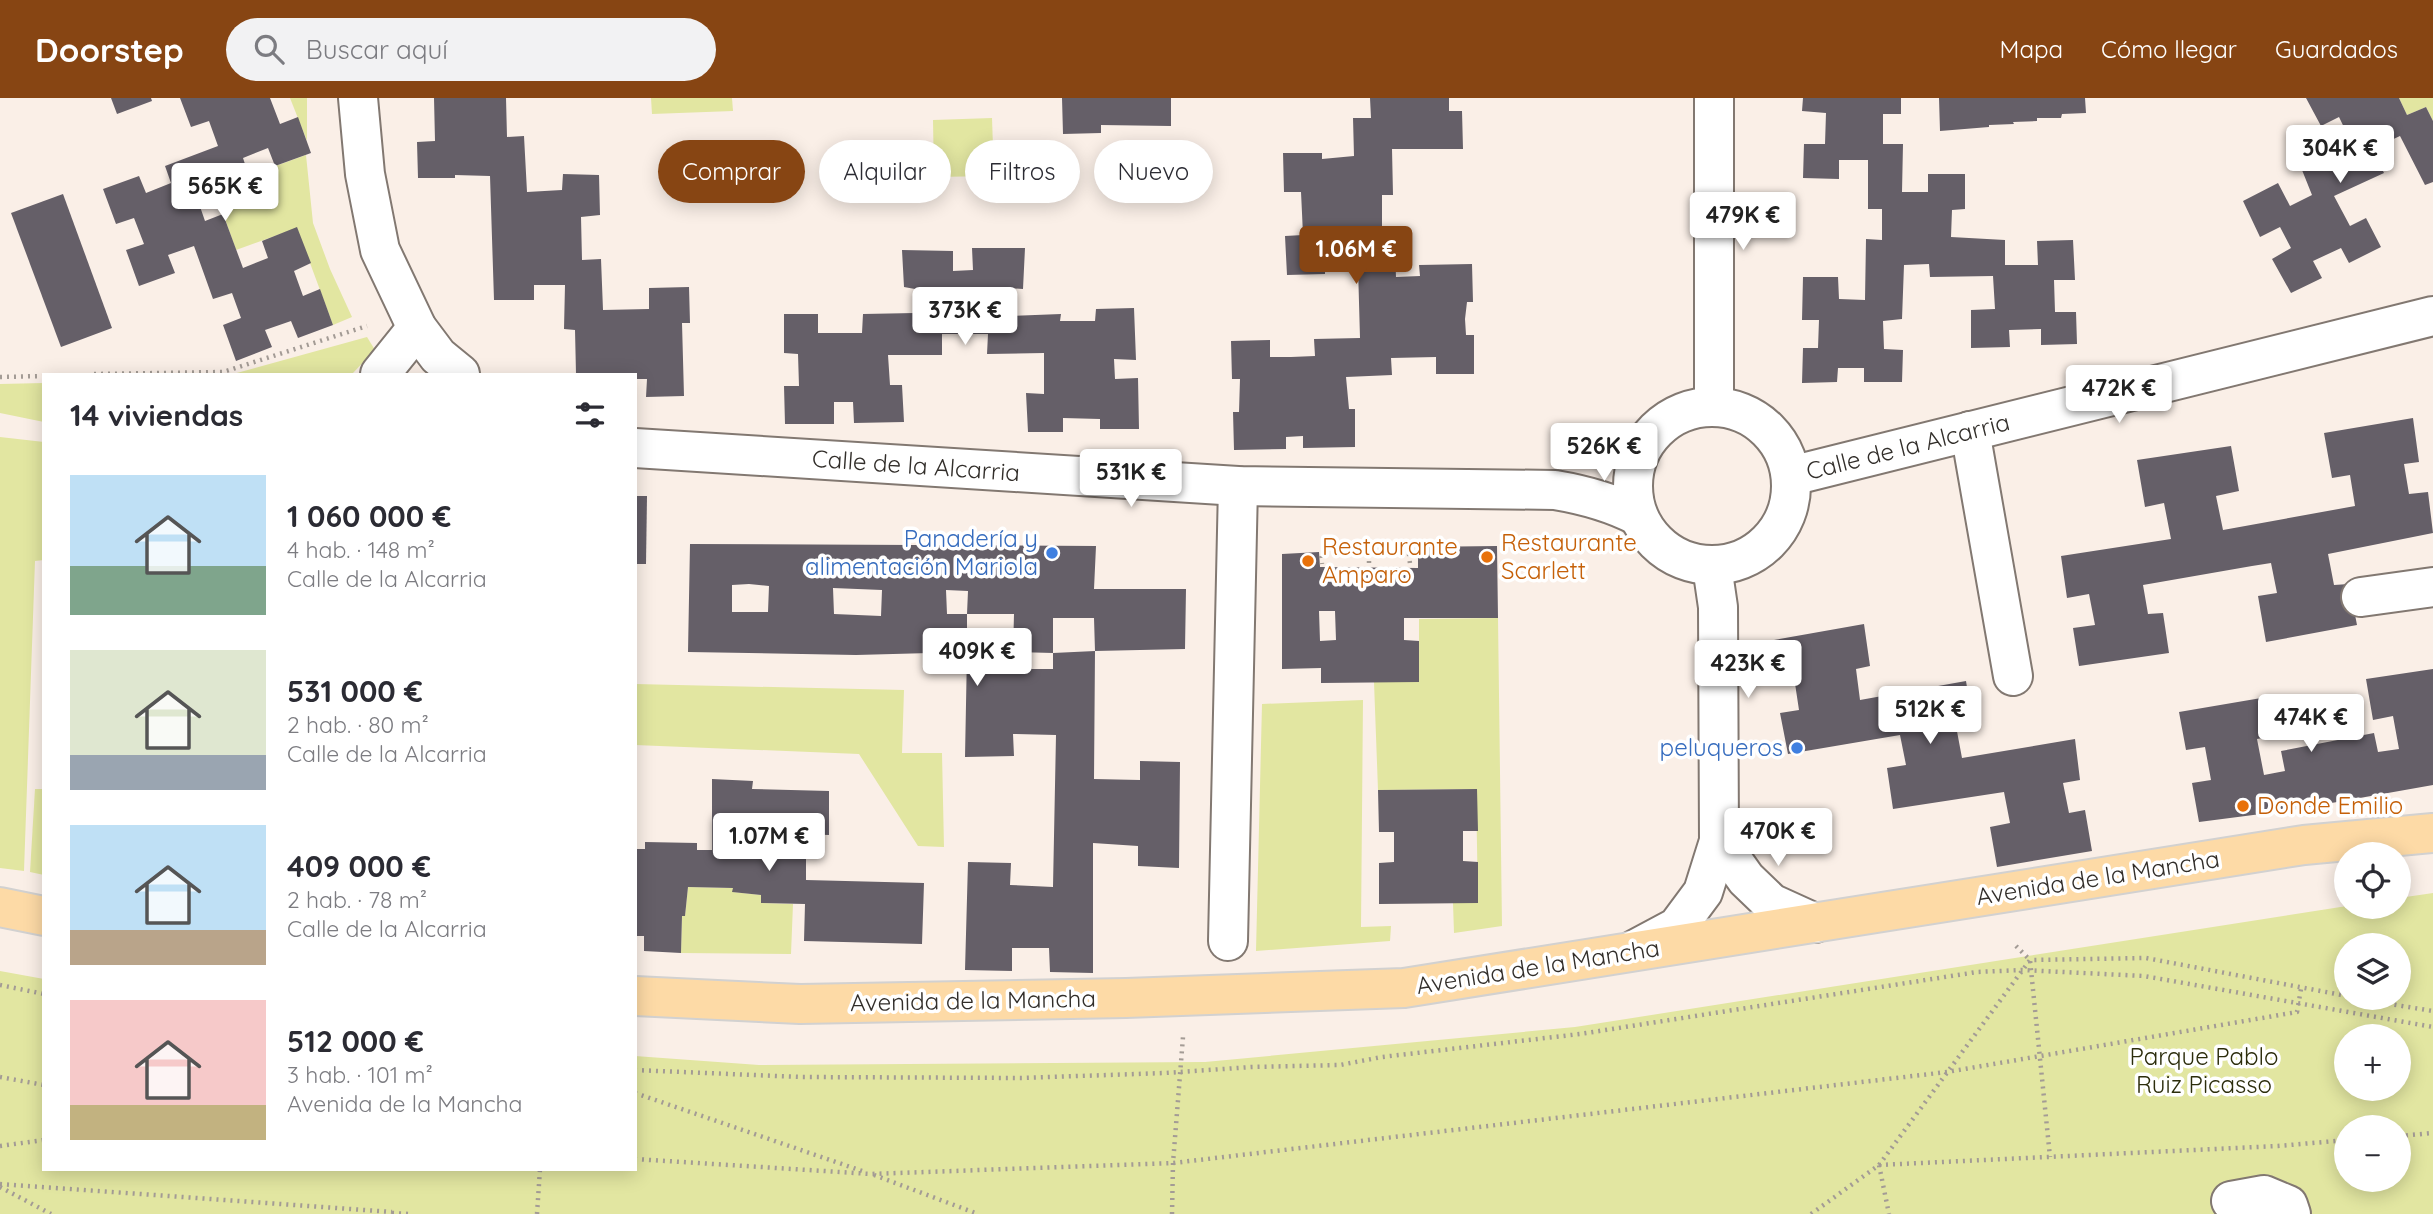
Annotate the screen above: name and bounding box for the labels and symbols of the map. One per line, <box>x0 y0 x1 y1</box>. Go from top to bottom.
pin: 304K € <box>2283 126 2397 185</box>
pin: 565K € <box>168 164 282 223</box>
pin: 479K € <box>1686 192 1800 252</box>
pin: 1.06M € <box>1291 226 1421 286</box>
pin: 373K € <box>908 288 1022 347</box>
pin: 472K € <box>2062 366 2176 425</box>
street label: Calle de la Alcarria <box>1803 406 2012 486</box>
pin: 526K € <box>1547 424 1661 483</box>
street label: Calle de la Alcarria <box>811 443 1021 487</box>
pin: 531K € <box>1074 450 1188 509</box>
place label: Panadería y alimentación Mariola <box>805 523 1038 581</box>
place label: Restaurante Scarlett <box>1501 527 1637 585</box>
place label: Restaurante Amparo <box>1322 531 1458 589</box>
marker: Panadería y alimentación Mariola <box>1044 545 1060 561</box>
marker: Restaurante Scarlett <box>1479 549 1495 565</box>
marker: Restaurante Amparo <box>1300 553 1316 569</box>
pin: 409K € <box>920 628 1034 688</box>
pin: 423K € <box>1691 640 1805 700</box>
pin: 512K € <box>1873 686 1987 746</box>
pin: 474K € <box>2254 694 2368 754</box>
place label: peluqueros <box>1660 732 1783 762</box>
marker: peluqueros <box>1789 740 1805 756</box>
place label: Donde Emilio <box>2257 790 2403 820</box>
marker: Donde Emilio <box>2235 798 2251 814</box>
pin: 470K € <box>1721 808 1835 868</box>
pin: 1.07M € <box>704 814 834 873</box>
street label: Avenida de la Mancha <box>1974 843 2222 911</box>
street label: Avenida de la Mancha <box>1414 932 1662 1000</box>
street label: Avenida de la Mancha <box>850 983 1096 1017</box>
park label: Parque Pablo Ruiz Picasso <box>2130 1041 2278 1099</box>

